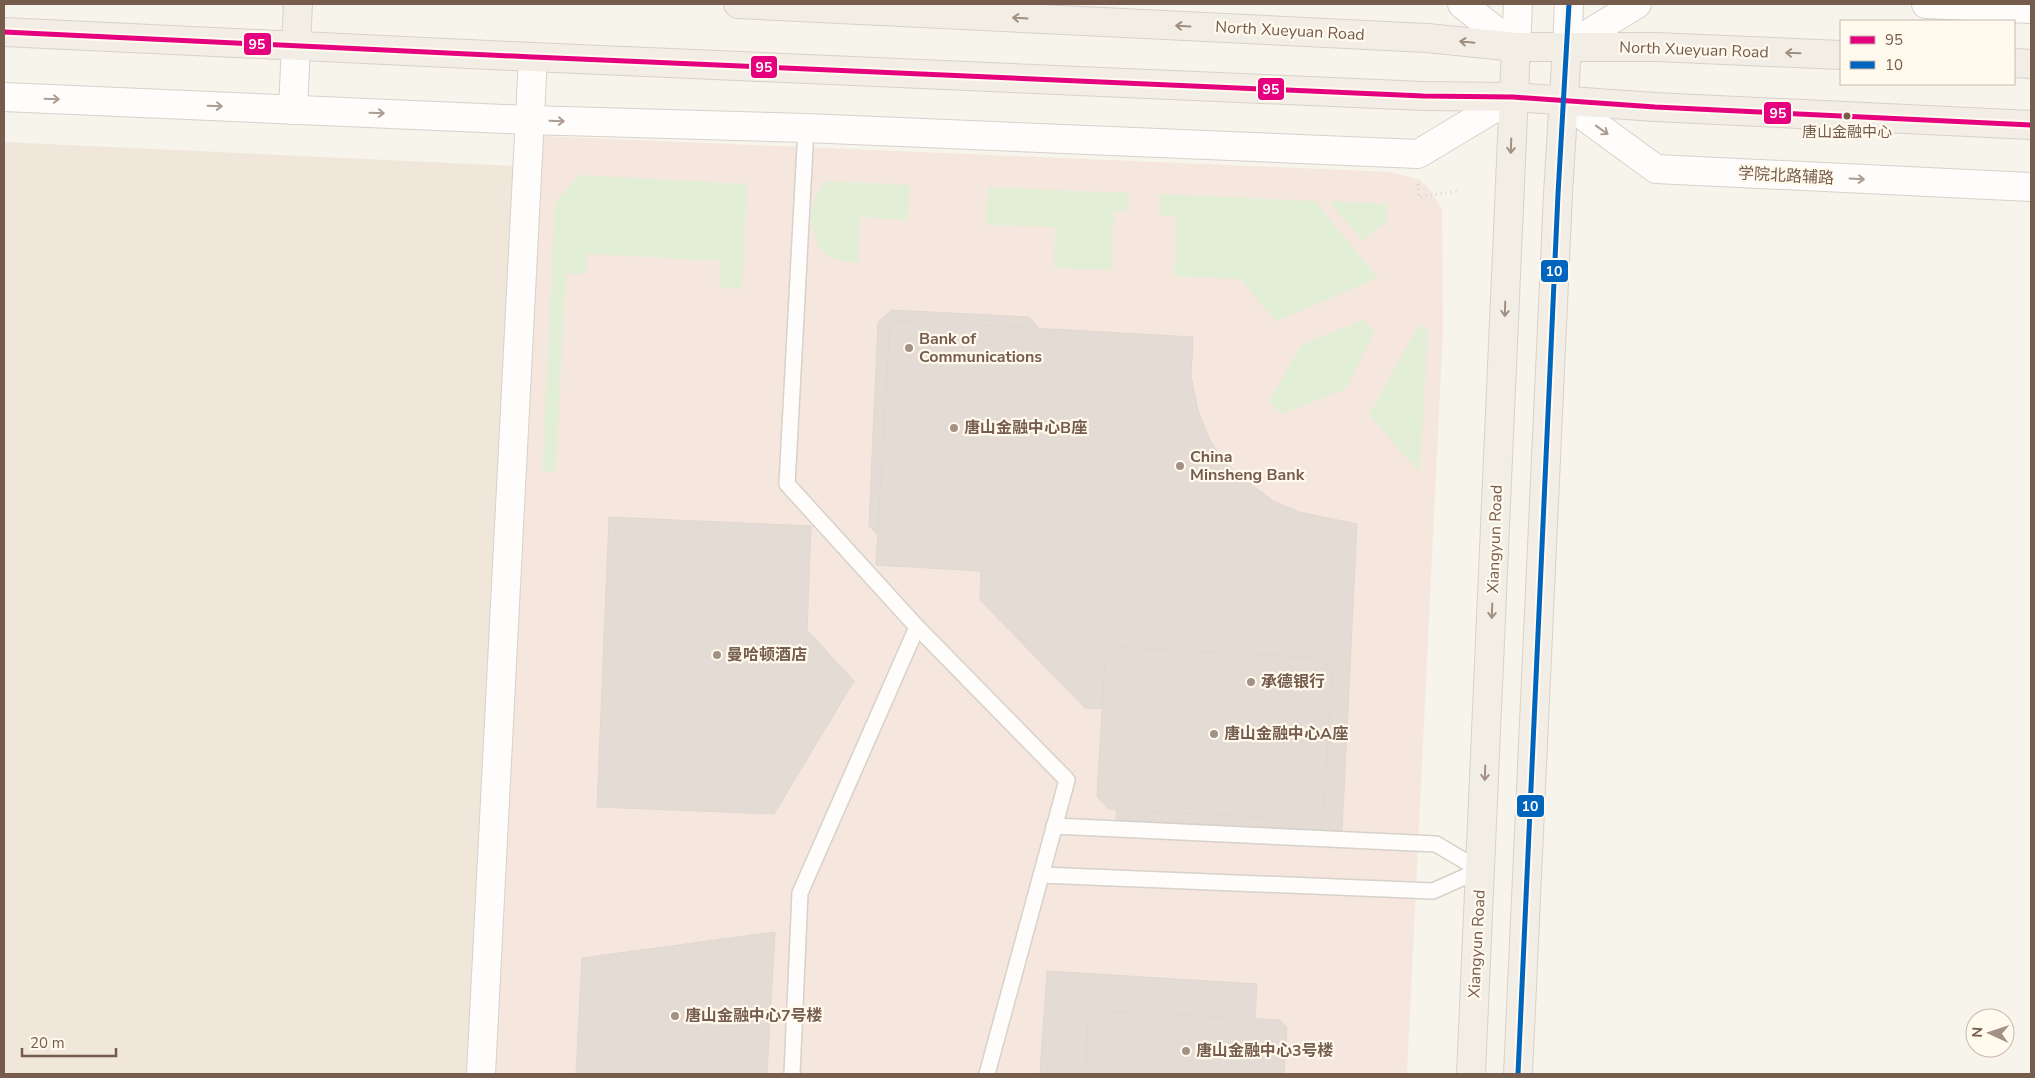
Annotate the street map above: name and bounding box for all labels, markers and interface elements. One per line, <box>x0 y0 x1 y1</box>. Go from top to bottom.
one-way arrow <box>1013 13 1029 22</box>
street label: North Xueyuan Road <box>1215 16 1365 46</box>
legend <box>1840 20 2015 85</box>
one-way arrow <box>1175 21 1191 31</box>
text: 95 <box>1885 30 1903 50</box>
line badge: 95 <box>243 32 272 56</box>
text: 95 <box>249 35 265 54</box>
street label: North Xueyuan Road <box>1619 36 1769 64</box>
one-way arrow <box>1459 37 1475 47</box>
one-way arrow <box>1785 48 1801 57</box>
line badge: 95 <box>750 55 778 79</box>
text: 10 <box>1885 55 1903 75</box>
text: 95 <box>756 58 772 77</box>
line badge: 95 <box>1257 77 1285 101</box>
text: 95 <box>1263 80 1279 99</box>
one-way arrow <box>44 95 60 104</box>
line badge: 95 <box>1763 101 1792 125</box>
one-way arrow <box>207 102 223 111</box>
text: 95 <box>1770 104 1786 123</box>
one-way arrow <box>369 109 385 118</box>
marker: 唐山金融中心 <box>1842 111 1852 121</box>
one-way arrow <box>549 116 565 125</box>
place label: 唐山金融中心 <box>1802 122 1892 142</box>
one-way arrow <box>1595 125 1609 135</box>
one-way arrow <box>1507 138 1516 154</box>
street label: 学院北路辅路 <box>1737 163 1835 189</box>
one-way arrow <box>1848 174 1864 184</box>
line badge: 10 <box>1540 259 1569 283</box>
text: 10 <box>1546 262 1562 281</box>
one-way arrow <box>1500 300 1509 316</box>
place label: Bank of Communications <box>919 328 1042 368</box>
marker: Bank of Communications <box>903 342 915 354</box>
place label: 唐山金融中心B座 <box>964 417 1087 439</box>
marker: 唐山金融中心B座 <box>948 422 960 434</box>
place label: China Minsheng Bank <box>1190 446 1305 486</box>
marker: China Minsheng Bank <box>1174 460 1186 472</box>
street label: Xiangyun Road <box>1482 484 1508 594</box>
one-way arrow <box>1487 602 1496 618</box>
place label: 曼哈顿酒店 <box>727 644 807 666</box>
marker: 曼哈顿酒店 <box>711 649 723 661</box>
place label: 承德银行 <box>1261 671 1325 693</box>
marker: 承德银行 <box>1245 676 1257 688</box>
place label: 唐山金融中心A座 <box>1224 723 1348 745</box>
marker: 唐山金融中心A座 <box>1208 728 1220 740</box>
one-way arrow <box>1480 765 1489 781</box>
line badge: 10 <box>1516 794 1545 818</box>
text: 10 <box>1522 797 1538 816</box>
street label: Xiangyun Road <box>1463 889 1491 999</box>
place label: 唐山金融中心7号楼 <box>685 1005 823 1027</box>
north arrow <box>1965 1008 2015 1058</box>
marker: 唐山金融中心7号楼 <box>669 1010 681 1022</box>
scale bar <box>22 1026 116 1058</box>
text: N <box>1968 1027 1987 1038</box>
text: 20 m <box>30 1033 65 1053</box>
place label: 唐山金融中心3号楼 <box>1196 1040 1334 1062</box>
marker: 唐山金融中心3号楼 <box>1180 1045 1192 1057</box>

